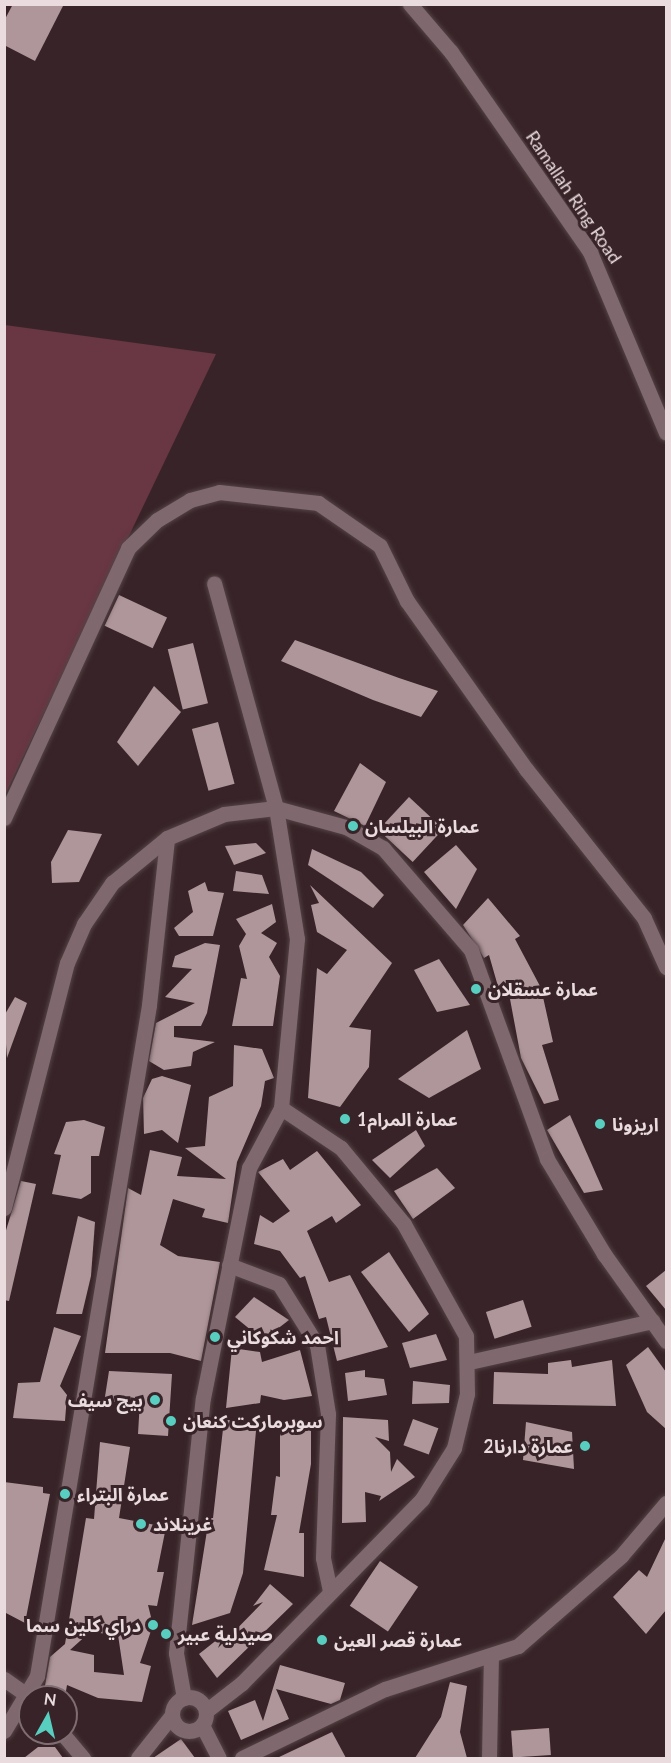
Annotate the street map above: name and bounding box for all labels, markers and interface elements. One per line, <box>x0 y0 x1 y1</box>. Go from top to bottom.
street label: Ramallah Ring Road <box>522 127 626 267</box>
place label: عمارة البيلسان <box>365 815 480 837</box>
marker: عمارة البيلسان <box>346 819 360 833</box>
place label: عمارة عسقلان <box>488 978 598 1000</box>
marker: عمارة عسقلان <box>469 982 483 996</box>
place label: عمارة المرام1 <box>357 1108 458 1130</box>
marker: عمارة المرام1 <box>338 1112 352 1126</box>
place label: اريزونا <box>612 1113 659 1135</box>
marker: اريزونا <box>593 1117 607 1131</box>
place label: احمد شكوكاني <box>227 1326 339 1348</box>
marker: احمد شكوكاني <box>208 1330 222 1344</box>
place label: بيج سيف <box>68 1389 143 1411</box>
marker: بيج سيف <box>148 1393 162 1407</box>
place label: سوبرماركت كنعان <box>183 1410 323 1432</box>
marker: سوبرماركت كنعان <box>164 1414 178 1428</box>
place label: عمارة دارنا2 <box>484 1435 573 1457</box>
marker: عمارة دارنا2 <box>578 1439 592 1453</box>
place label: عمارة البتراء <box>77 1483 169 1505</box>
marker: عمارة البتراء <box>58 1487 72 1501</box>
place label: غرينلاند <box>153 1513 212 1535</box>
marker: غرينلاند <box>134 1517 148 1531</box>
place label: دراي كلين سما <box>26 1614 141 1636</box>
marker: دراي كلين سما <box>146 1618 160 1632</box>
place label: صيدلية عبير <box>178 1623 273 1645</box>
marker: صيدلية عبير <box>159 1627 173 1641</box>
place label: عمارة قصر العين <box>334 1629 462 1651</box>
marker: عمارة قصر العين <box>315 1633 329 1647</box>
north arrow <box>18 1685 78 1745</box>
text: N <box>43 1688 58 1709</box>

